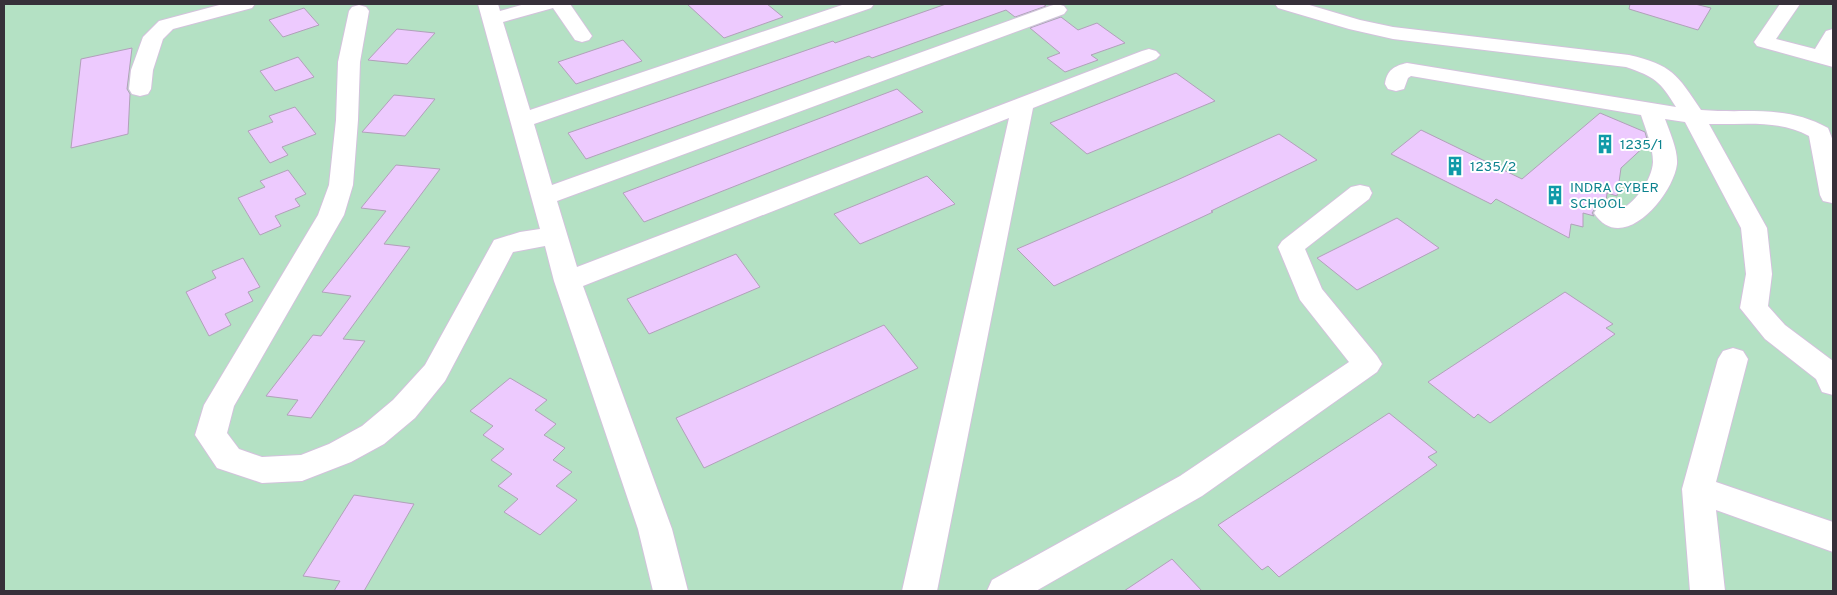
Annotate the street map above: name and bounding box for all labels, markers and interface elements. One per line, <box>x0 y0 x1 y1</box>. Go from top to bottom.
building icon: 1235/1 <box>1594 133 1616 155</box>
place label: 1235/1 <box>1620 137 1663 154</box>
building icon: 1235/2 <box>1444 155 1466 177</box>
place label: 1235/2 <box>1470 159 1516 176</box>
place label: INDRA CYBER SCHOOL <box>1570 180 1659 213</box>
building icon: INDRA CYBER SCHOOL <box>1544 184 1566 206</box>

